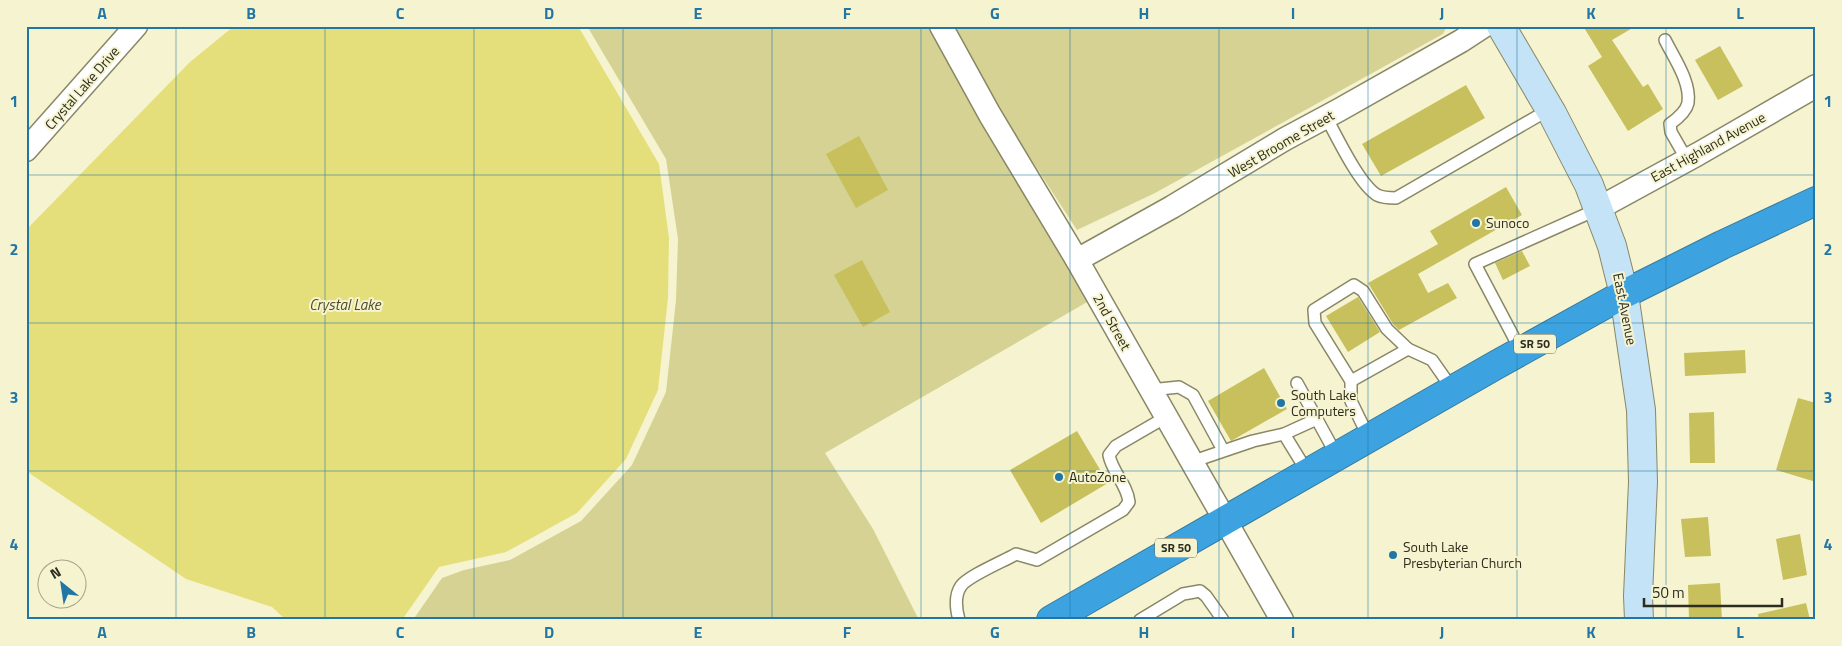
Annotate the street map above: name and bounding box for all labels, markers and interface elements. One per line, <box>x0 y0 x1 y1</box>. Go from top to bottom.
text: A <box>97 1 107 25</box>
text: B <box>246 1 256 25</box>
text: C <box>396 1 405 25</box>
text: D <box>544 1 554 25</box>
text: E <box>694 1 703 25</box>
text: F <box>843 1 852 25</box>
text: G <box>990 1 1000 25</box>
text: H <box>1139 1 1149 25</box>
text: I <box>1291 1 1295 25</box>
text: J <box>1440 1 1444 25</box>
text: K <box>1586 1 1596 25</box>
text: L <box>1736 1 1744 25</box>
street label: Crystal Lake Drive <box>39 41 124 134</box>
text: 1 <box>10 89 18 113</box>
text: 1 <box>1824 89 1832 113</box>
street label: West Broome Street <box>1224 104 1338 183</box>
street label: East Highland Avenue <box>1646 106 1769 187</box>
place label: Sunoco <box>1486 212 1529 233</box>
marker: Sunoco <box>1470 217 1482 229</box>
text: 2 <box>10 237 18 261</box>
text: 2 <box>1824 237 1832 261</box>
street label: East Avenue <box>1608 271 1643 347</box>
street label: 2nd Street <box>1088 290 1137 354</box>
water label: Crystal Lake <box>309 293 382 316</box>
road number: SR 50 <box>1514 334 1556 354</box>
place label: South Lake Computers <box>1291 384 1356 421</box>
text: 3 <box>10 385 18 409</box>
text: 3 <box>1824 385 1832 409</box>
marker: South Lake Computers <box>1275 397 1287 409</box>
place label: AutoZone <box>1069 466 1126 487</box>
marker: AutoZone <box>1053 471 1065 483</box>
text: 4 <box>10 532 19 556</box>
text: 4 <box>1824 532 1833 556</box>
place label: South Lake Presbyterian Church <box>1403 536 1522 573</box>
road number: SR 50 <box>1155 538 1197 558</box>
marker: South Lake Presbyterian Church <box>1387 549 1399 561</box>
north arrow <box>38 558 88 608</box>
text: N <box>46 561 65 584</box>
scale bar <box>1644 576 1782 608</box>
text: 50 m <box>1652 581 1685 604</box>
text: A <box>97 620 107 644</box>
text: B <box>246 620 256 644</box>
text: C <box>396 620 405 644</box>
text: D <box>544 620 554 644</box>
text: E <box>694 620 703 644</box>
text: F <box>843 620 852 644</box>
text: G <box>990 620 1000 644</box>
text: H <box>1139 620 1149 644</box>
text: I <box>1291 620 1295 644</box>
text: J <box>1440 620 1444 644</box>
text: K <box>1586 620 1596 644</box>
text: L <box>1736 620 1744 644</box>

